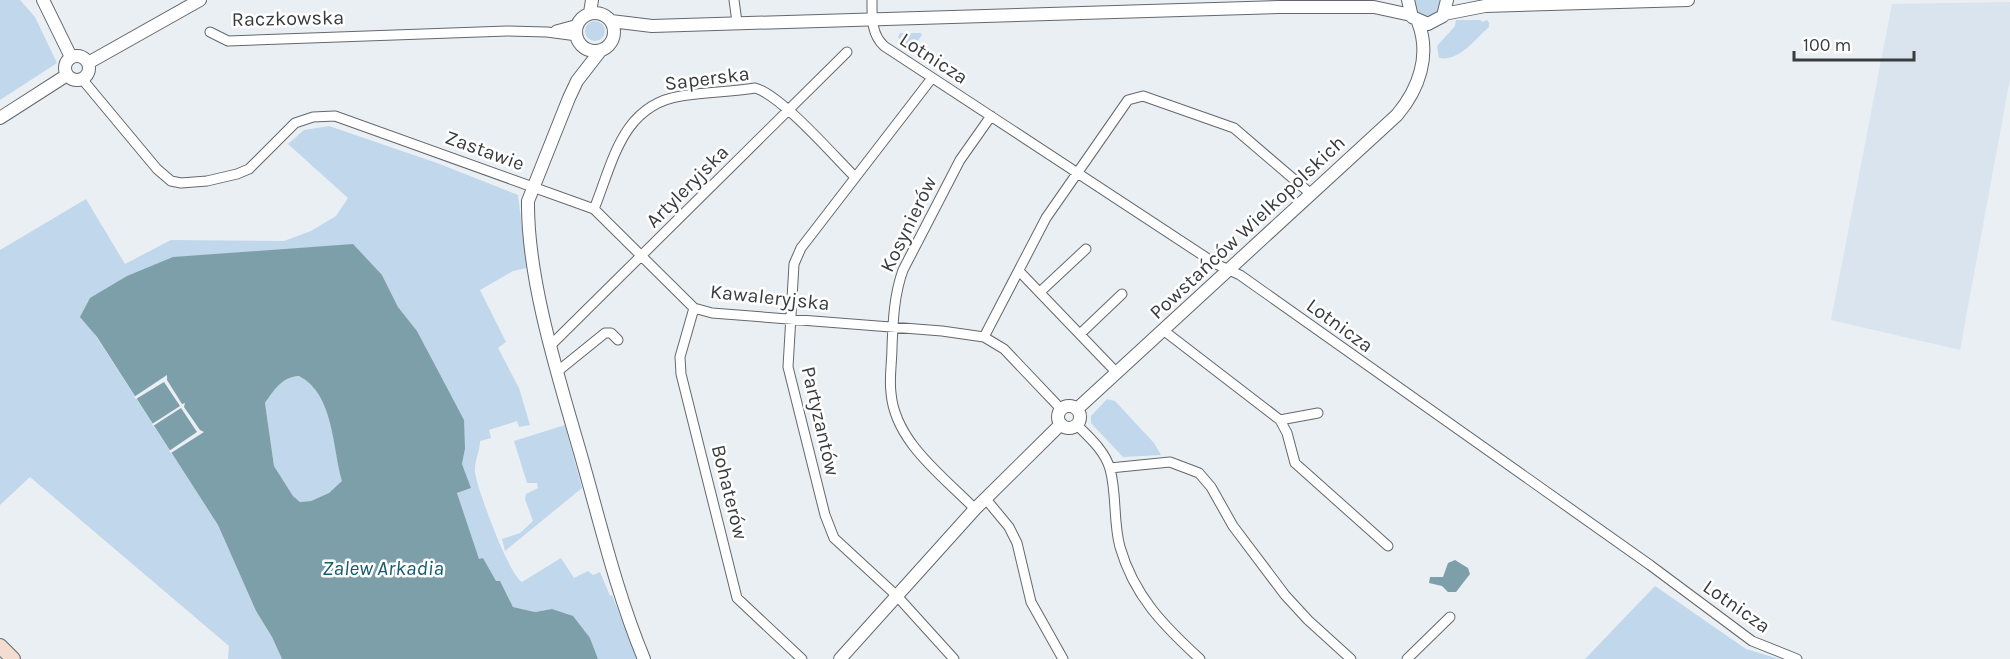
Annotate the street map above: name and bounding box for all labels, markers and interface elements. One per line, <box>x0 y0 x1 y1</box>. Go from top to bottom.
street label: Raczkowska <box>232 6 344 31</box>
scale bar <box>1794 24 1914 62</box>
street label: Lotnicza <box>895 28 972 89</box>
text: 100 m <box>1803 34 1851 56</box>
street label: Saperska <box>663 62 751 95</box>
street label: Zastawie <box>442 126 528 175</box>
street label: Powstańców Wielkopolskich <box>1145 131 1350 324</box>
street label: Artyleryjska <box>641 140 733 232</box>
street label: Kosynierów <box>875 172 942 276</box>
street label: Kawaleryjska <box>709 280 831 315</box>
street label: Lotnicza <box>1302 294 1377 357</box>
street label: Partyzantów <box>797 364 844 479</box>
street label: Bohaterów <box>707 442 753 542</box>
water label: Zalew Arkadia <box>322 556 444 580</box>
street label: Lotnicza <box>1699 575 1775 638</box>

